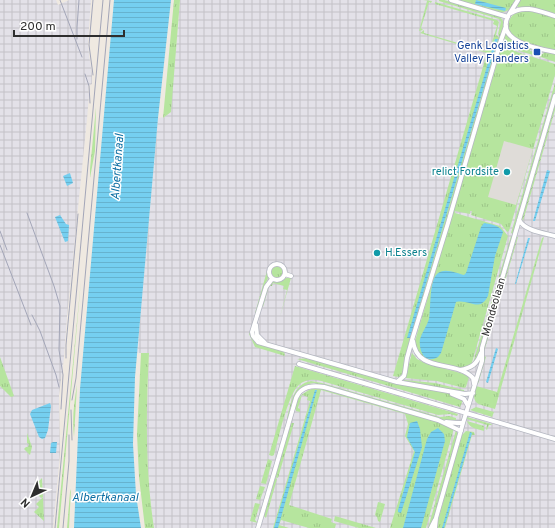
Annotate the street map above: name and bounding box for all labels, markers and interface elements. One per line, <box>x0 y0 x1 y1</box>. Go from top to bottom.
scale bar <box>14 12 124 38</box>
text: 200 m <box>20 19 56 35</box>
place label: Genk Logistics Valley Flanders <box>454 39 529 66</box>
marker: Genk Logistics Valley Flanders <box>532 47 542 57</box>
water label: Albertkanaal <box>108 132 128 201</box>
place label: relict Fordsite <box>432 165 499 179</box>
marker: relict Fordsite <box>502 167 512 177</box>
place label: H.Essers <box>385 246 427 260</box>
marker: H.Essers <box>372 248 382 258</box>
street label: Mondeolaan <box>479 276 509 338</box>
north arrow <box>12 476 52 516</box>
water label: Albertkanaal <box>72 490 139 506</box>
text: N <box>18 495 33 510</box>

